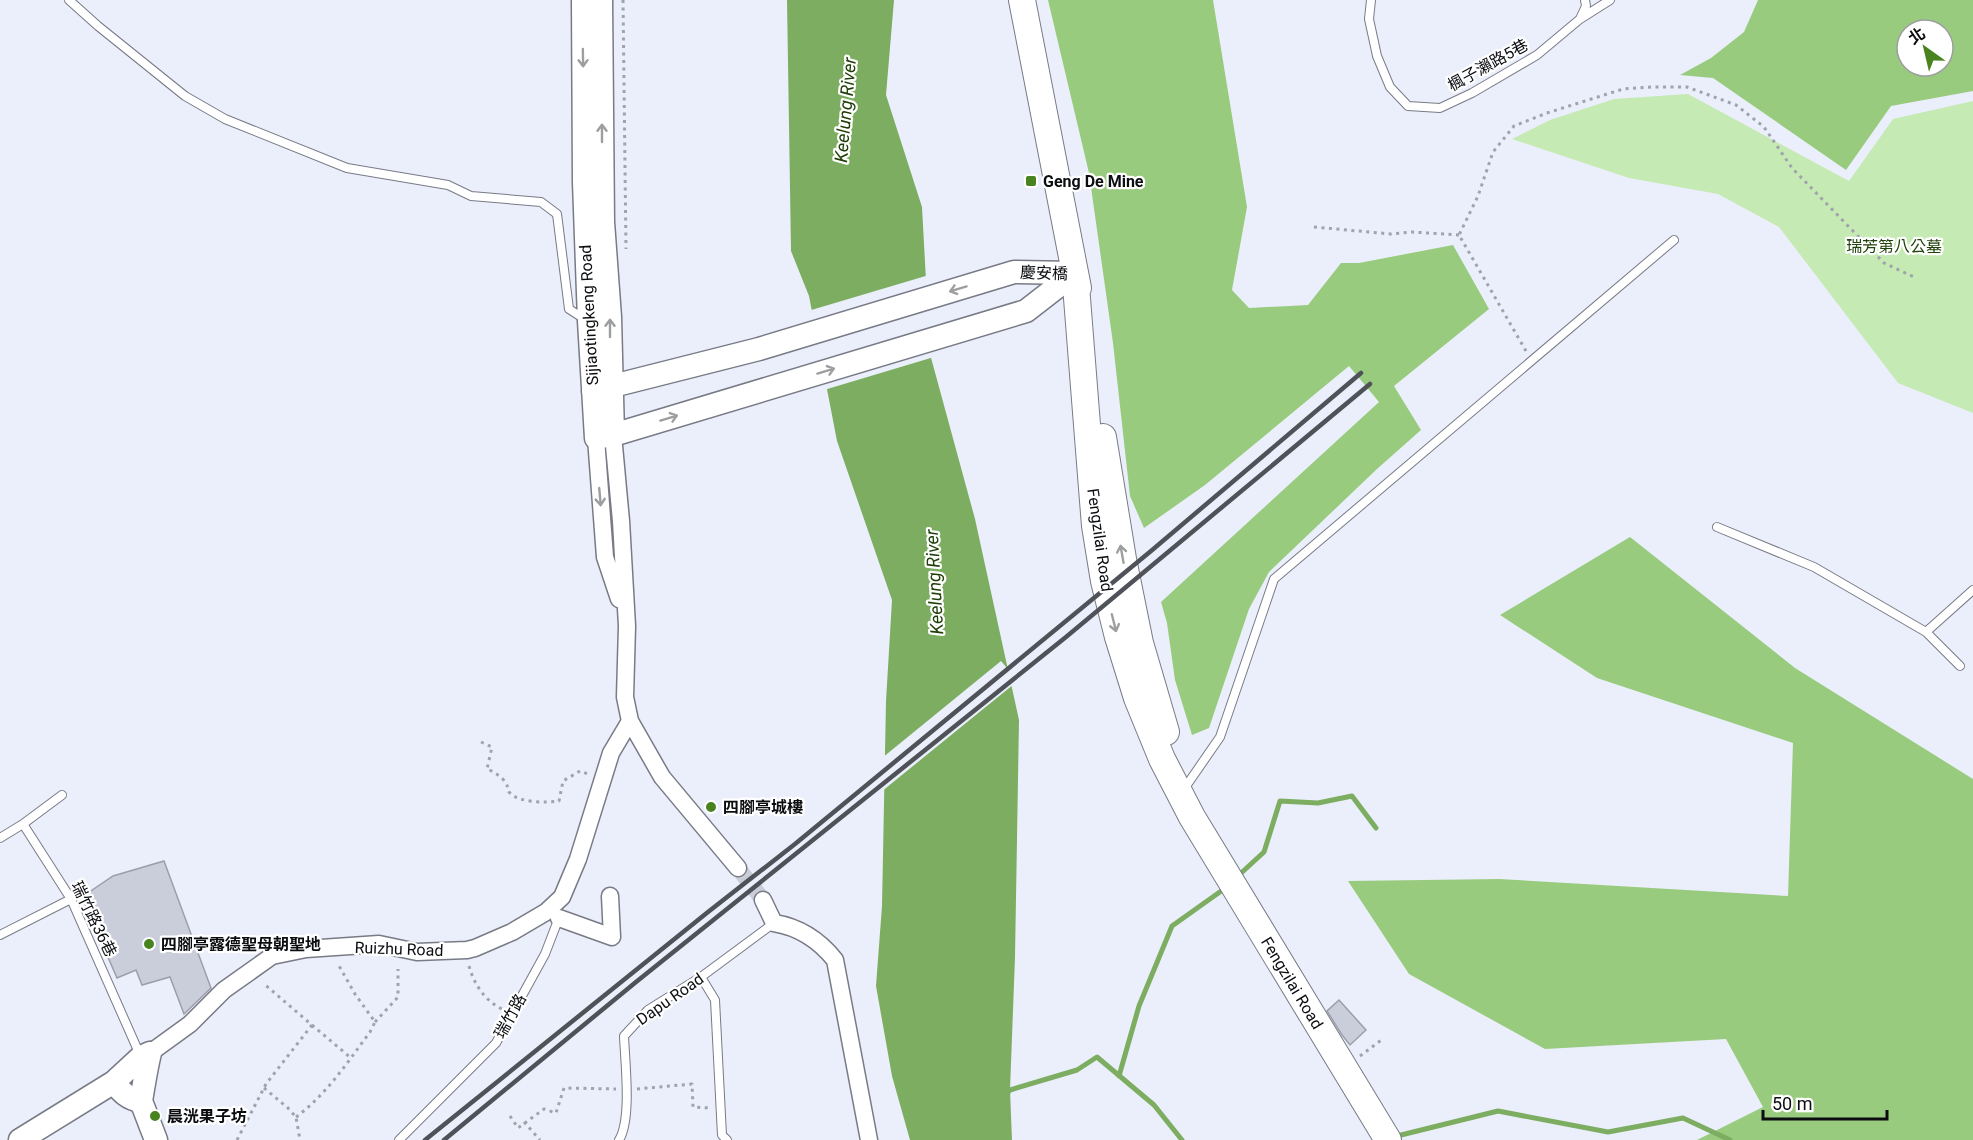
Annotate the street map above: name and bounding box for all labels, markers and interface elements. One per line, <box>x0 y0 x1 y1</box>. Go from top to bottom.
north arrow <box>1895 18 1955 78</box>
text: 北 <box>1905 24 1929 48</box>
street label: 楓子瀨路5巷 <box>1444 35 1532 95</box>
one-way arrow <box>577 48 589 68</box>
water label: Keelung River <box>830 55 860 163</box>
one-way arrow <box>596 124 608 144</box>
place label: Geng De Mine <box>1043 172 1144 191</box>
marker: Geng De Mine <box>1024 174 1038 188</box>
park label: 瑞芳第八公墓 <box>1846 237 1942 256</box>
street label: Sijiaotingkeng Road <box>576 244 602 386</box>
street label: 慶安橋 <box>1020 263 1068 283</box>
one-way arrow <box>949 284 968 295</box>
one-way arrow <box>604 318 616 338</box>
one-way arrow <box>816 365 835 376</box>
one-way arrow <box>659 412 678 423</box>
one-way arrow <box>595 486 606 506</box>
street label: Fengzilai Road <box>1083 487 1117 593</box>
water label: Keelung River <box>921 528 947 635</box>
one-way arrow <box>1117 545 1128 565</box>
one-way arrow <box>1109 613 1121 632</box>
place label: 四腳亭城樓 <box>723 798 803 817</box>
marker: 四腳亭城樓 <box>704 800 718 814</box>
street label: 瑞竹路36巷 <box>67 878 121 960</box>
street label: Fengzilai Road <box>1257 934 1327 1032</box>
place label: 四腳亭露德聖母朝聖地 <box>161 935 321 954</box>
marker: 四腳亭露德聖母朝聖地 <box>142 937 156 951</box>
street label: Ruizhu Road <box>354 938 444 960</box>
street label: Dapu Road <box>633 969 707 1029</box>
street label: 瑞竹路 <box>490 990 530 1042</box>
scale bar <box>1763 1083 1888 1121</box>
text: 50 m <box>1772 1093 1812 1114</box>
place label: 晨洸果子坊 <box>167 1107 247 1126</box>
marker: 晨洸果子坊 <box>148 1109 162 1123</box>

